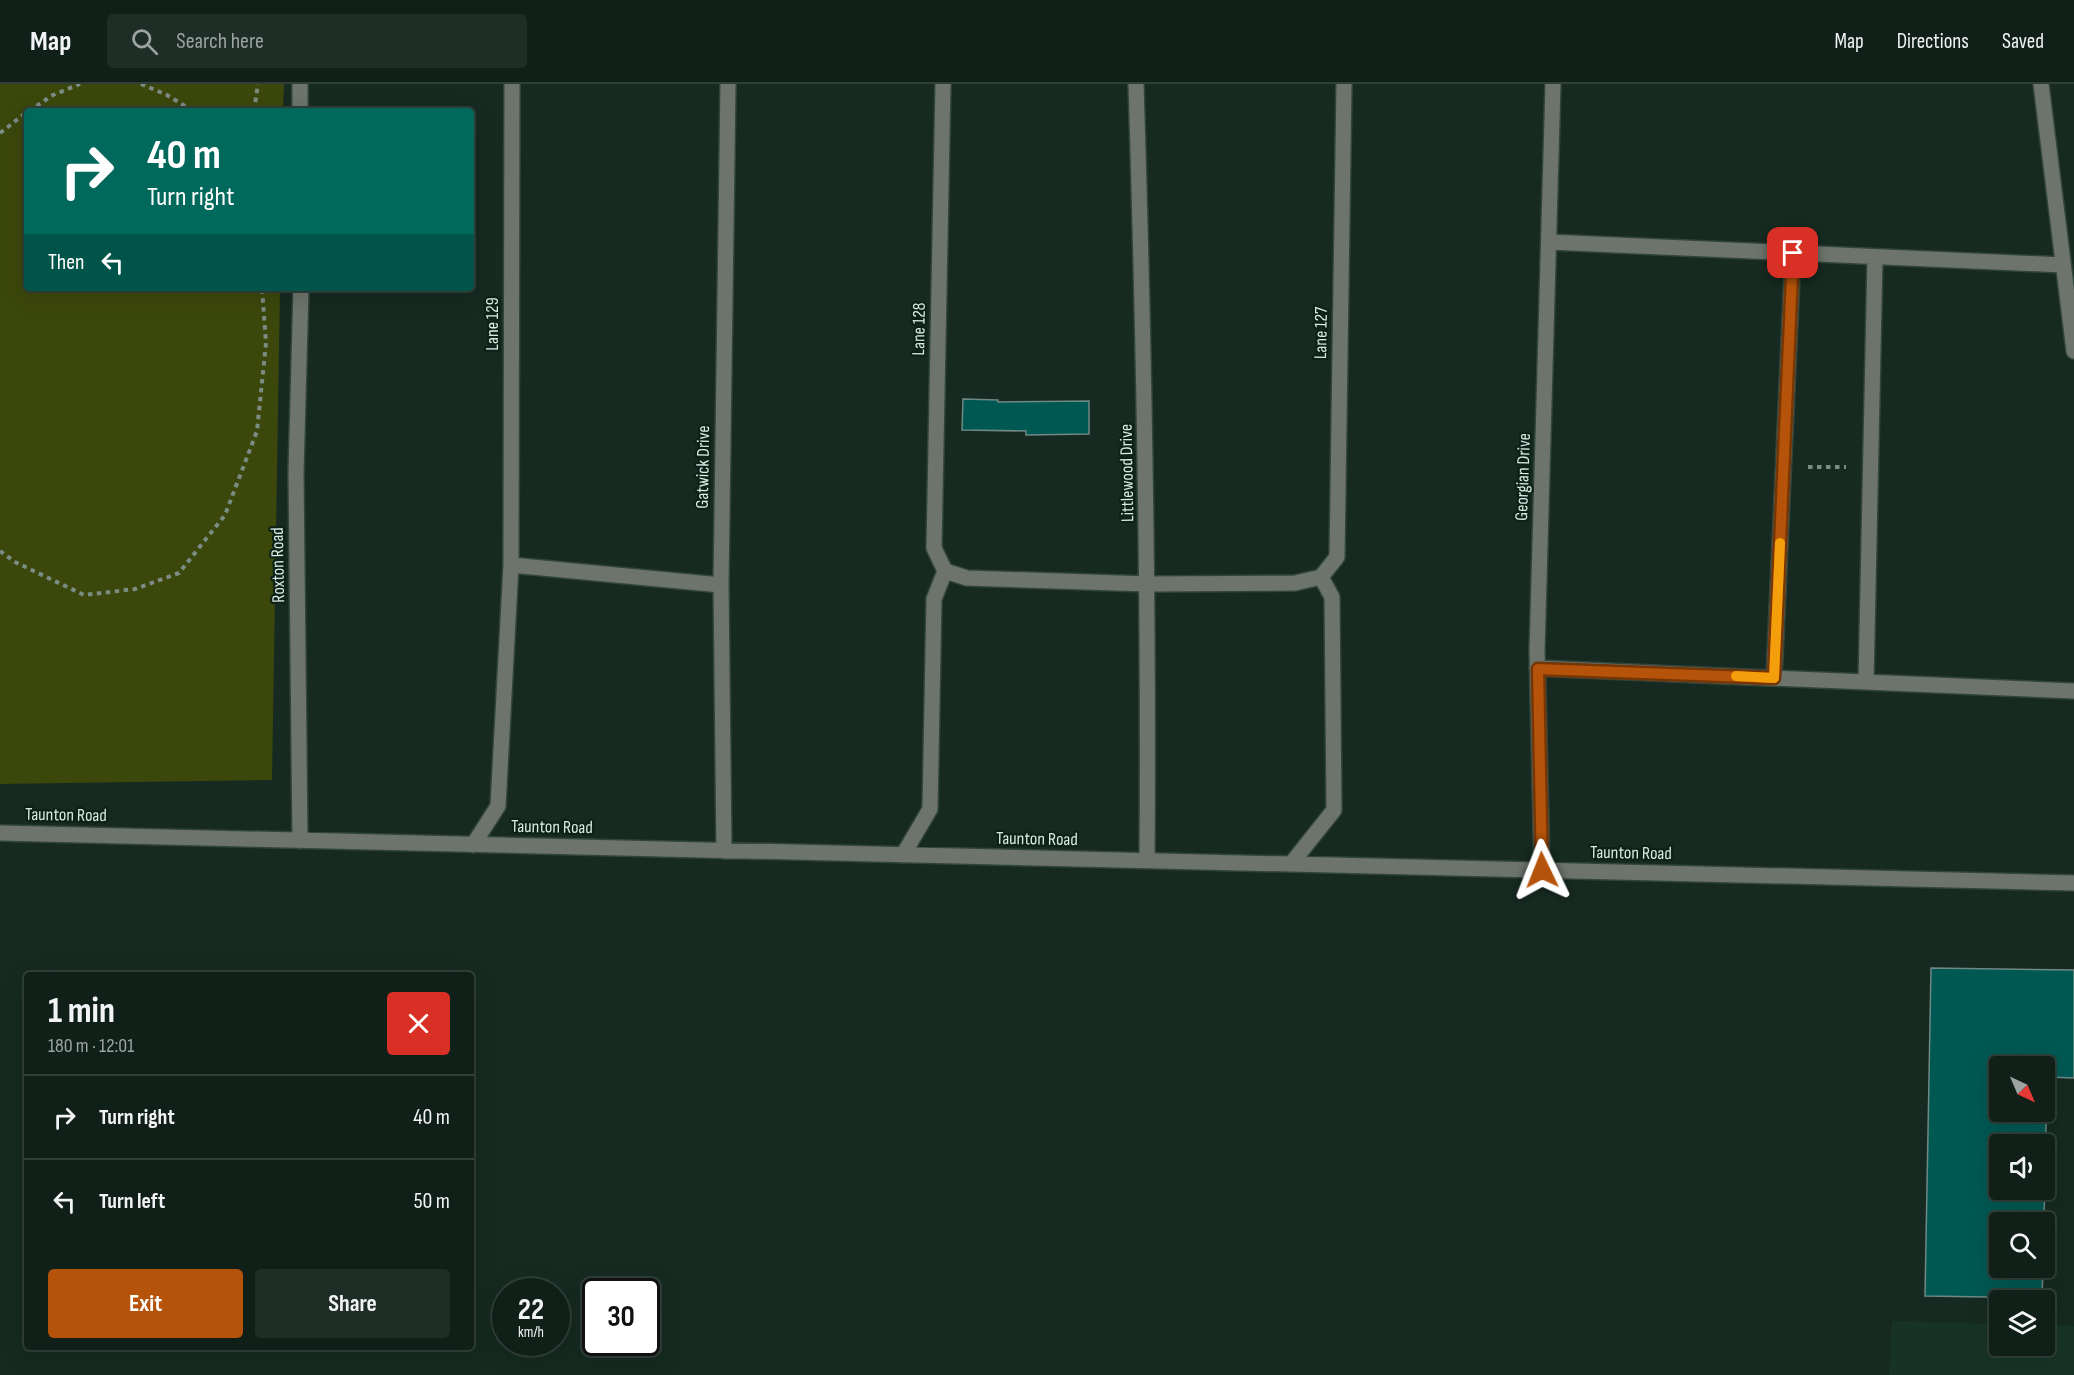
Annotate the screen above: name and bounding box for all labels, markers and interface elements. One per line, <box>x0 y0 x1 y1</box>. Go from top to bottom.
search box <box>107 14 527 68</box>
text: Map <box>30 25 71 58</box>
icon: search <box>128 25 161 58</box>
text: Search here <box>176 28 264 55</box>
text: Map <box>1834 29 1864 54</box>
text: Directions <box>1897 29 1969 54</box>
text: Saved <box>2002 29 2044 54</box>
text: 40 m <box>147 130 221 181</box>
icon: right <box>48 132 126 210</box>
text: Turn right <box>147 181 234 213</box>
pin <box>1767 227 1818 278</box>
icon: arrive <box>1776 236 1809 269</box>
icon: left <box>96 246 129 279</box>
text: Then <box>48 249 84 276</box>
street label: Lane 129 <box>482 297 503 351</box>
street label: Lane 128 <box>908 302 930 356</box>
street label: Lane 127 <box>1310 306 1332 359</box>
street label: Littlewood Drive <box>1116 424 1138 522</box>
street label: Gatwick Drive <box>692 425 714 509</box>
street label: Georgian Drive <box>1511 433 1535 521</box>
street label: Roxton Road <box>267 527 289 603</box>
street label: Taunton Road <box>25 804 107 826</box>
street label: Taunton Road <box>511 816 593 838</box>
street label: Taunton Road <box>996 828 1078 850</box>
position arrow <box>1510 838 1574 902</box>
street label: Taunton Road <box>1590 842 1672 864</box>
text: 1 min <box>48 990 115 1033</box>
button: close <box>387 992 450 1055</box>
text: 180 m · 12:01 <box>48 1034 134 1058</box>
north arrow <box>1989 1056 2055 1122</box>
map controls <box>1989 1056 2055 1356</box>
icon: right <box>48 1101 81 1134</box>
text: Turn right <box>99 1104 175 1131</box>
text: 40 m <box>413 1104 450 1131</box>
button: sound <box>1989 1134 2055 1200</box>
icon: left <box>48 1185 81 1218</box>
text: Turn left <box>99 1188 165 1215</box>
text: 50 m <box>414 1188 450 1215</box>
button: search <box>1989 1212 2055 1278</box>
button: Exit <box>48 1269 243 1338</box>
button: Share <box>255 1269 450 1338</box>
speed limit sign: 30 <box>582 1278 660 1356</box>
button: layers <box>1989 1290 2055 1356</box>
text: 22 <box>518 1292 544 1328</box>
text: km/h <box>518 1323 544 1342</box>

